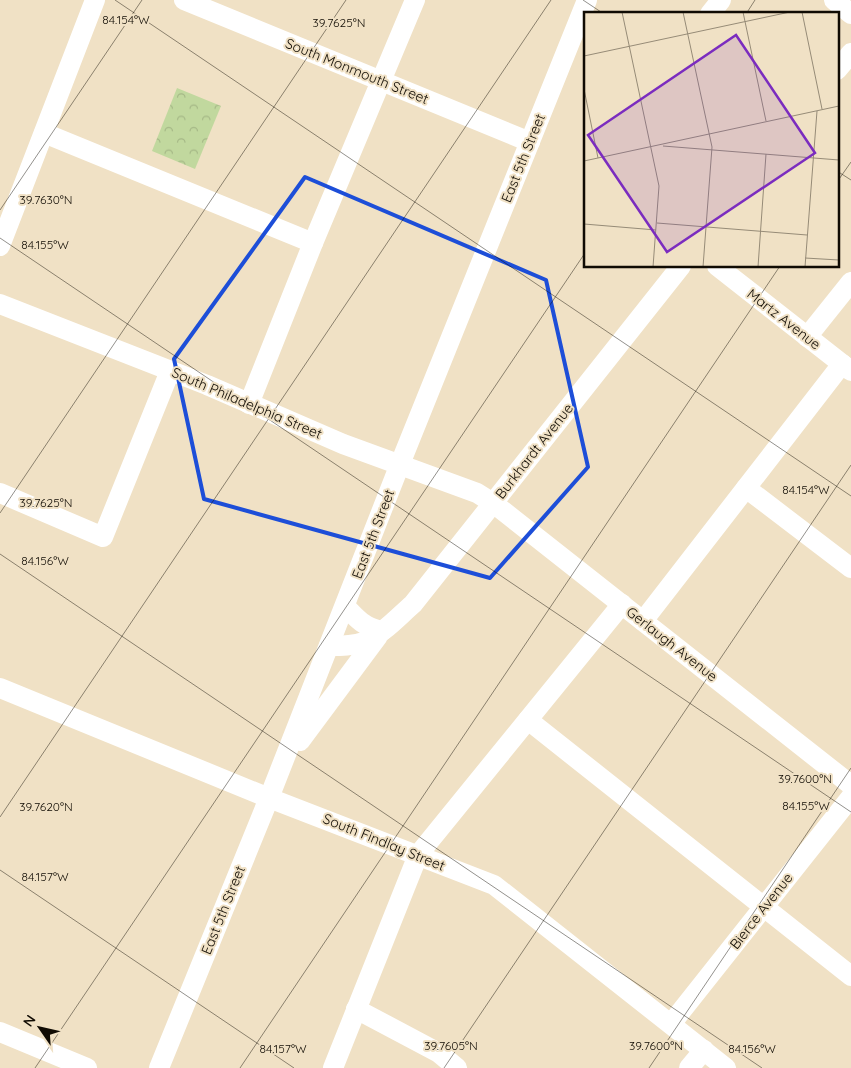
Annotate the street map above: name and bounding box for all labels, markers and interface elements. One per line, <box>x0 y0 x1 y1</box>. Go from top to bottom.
text: 84.154°W <box>102 12 150 27</box>
inset map <box>584 12 838 268</box>
text: 39.7625°N <box>313 15 365 30</box>
street label: South Monmouth Street <box>283 34 431 108</box>
street label: East 5th Street <box>497 111 549 205</box>
text: 39.7630°N <box>19 192 73 207</box>
text: 84.155°W <box>21 237 69 252</box>
street label: Martz Avenue <box>744 285 825 353</box>
street label: South Philadelphia Street <box>169 363 325 443</box>
street label: Burkhardt Avenue <box>491 400 577 502</box>
text: 84.154°W <box>782 482 830 497</box>
street label: East 5th Street <box>348 487 398 581</box>
text: 39.7625°N <box>20 495 72 510</box>
text: 84.156°W <box>21 553 69 568</box>
street label: Gerlaugh Avenue <box>623 603 721 685</box>
text: 39.7600°N <box>778 771 832 786</box>
text: 84.155°W <box>782 798 830 813</box>
text: 39.7620°N <box>19 799 73 814</box>
street label: South Findlay Street <box>320 809 448 875</box>
street label: East 5th Street <box>197 863 249 957</box>
text: 84.157°W <box>21 869 69 884</box>
street label: Bierce Avenue <box>726 869 796 953</box>
north arrow <box>15 1003 65 1053</box>
text: N <box>19 1011 40 1030</box>
text: 39.7605°N <box>424 1038 478 1053</box>
text: 39.7600°N <box>629 1038 683 1053</box>
text: 84.157°W <box>259 1041 307 1056</box>
text: 84.156°W <box>728 1041 776 1056</box>

